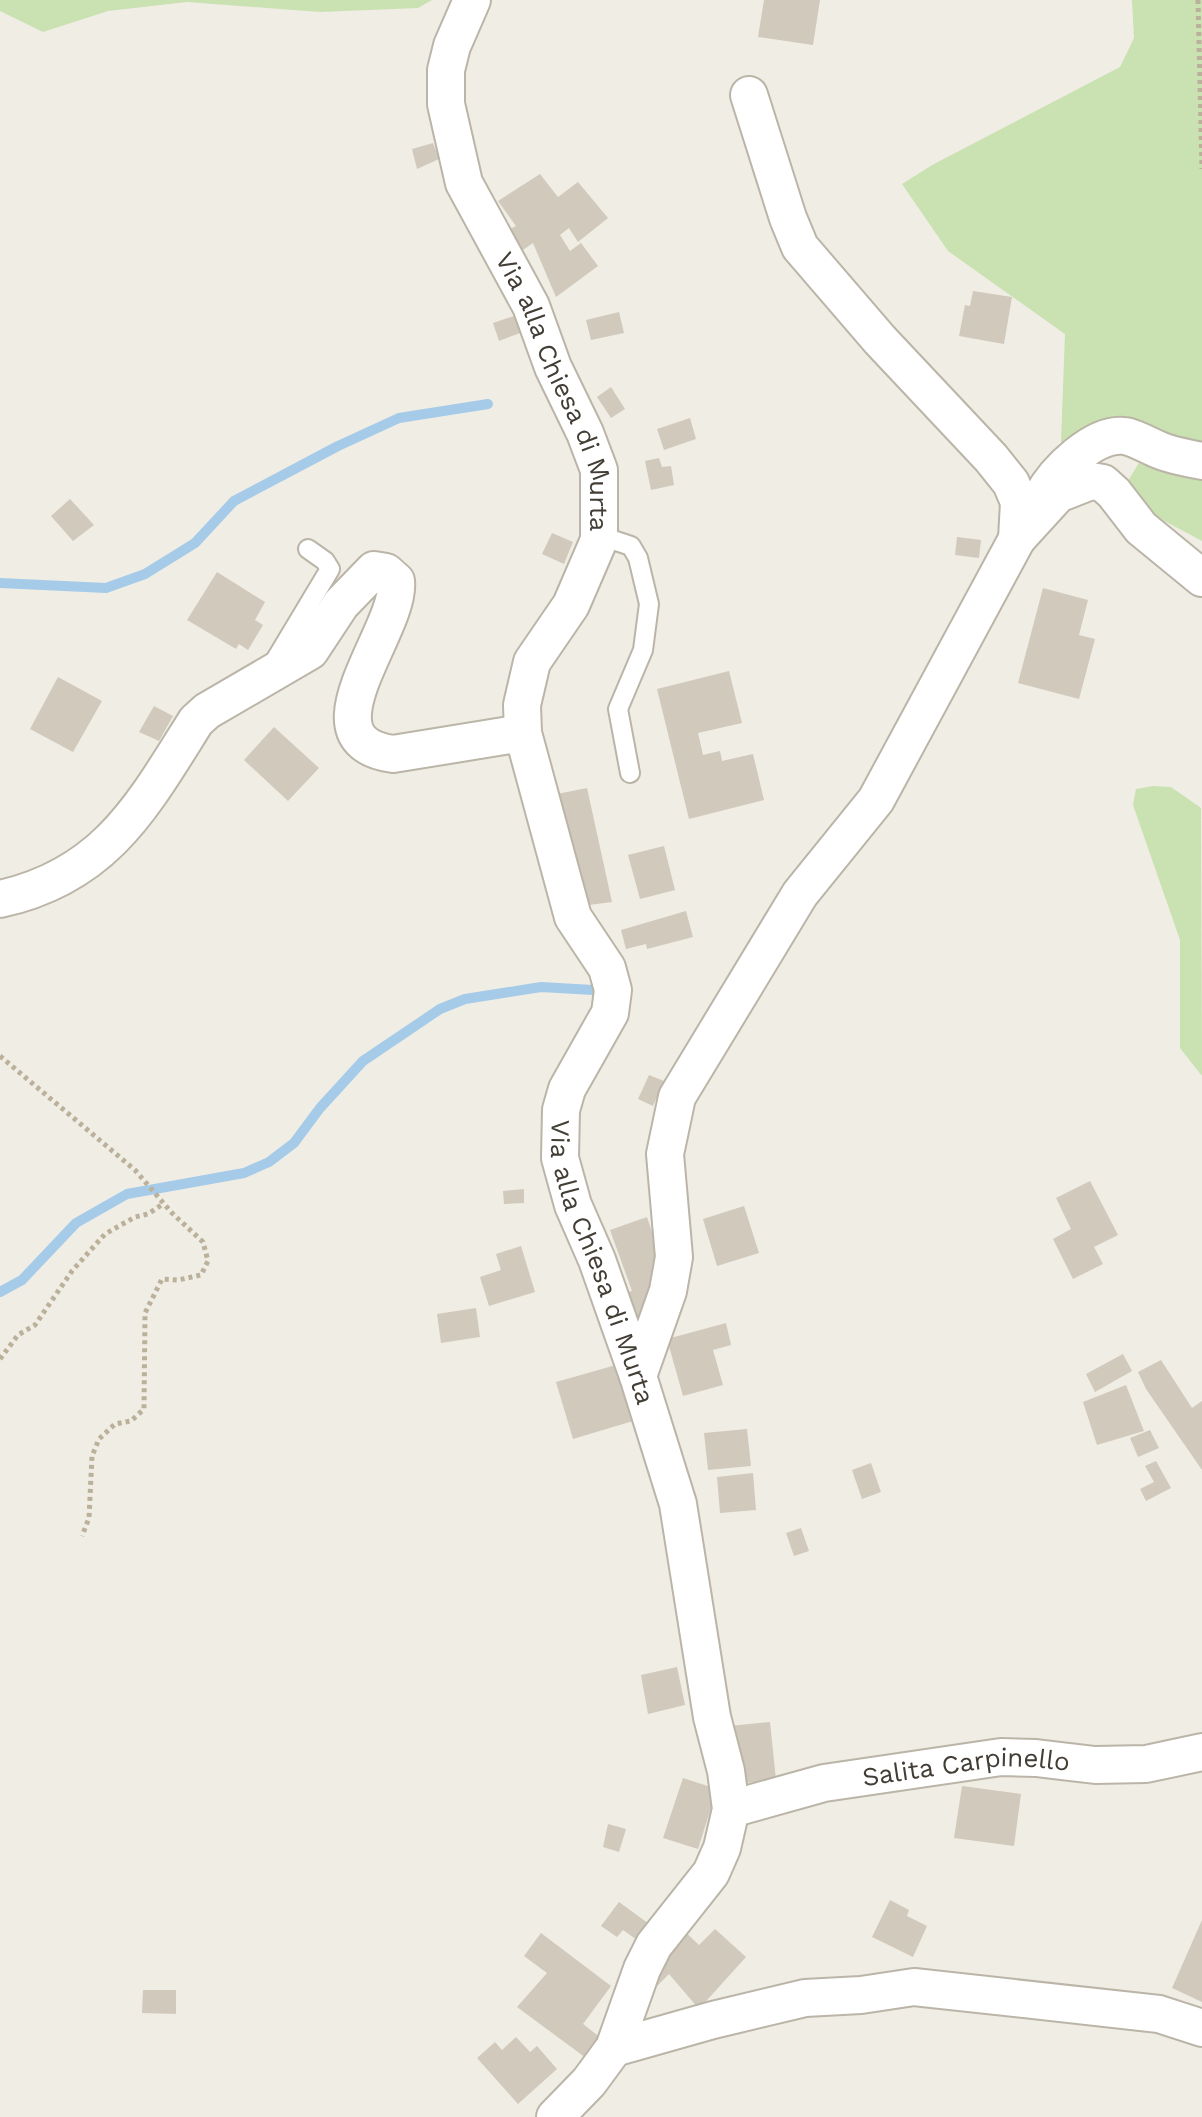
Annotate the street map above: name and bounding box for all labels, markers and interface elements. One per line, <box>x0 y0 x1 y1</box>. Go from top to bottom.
street label: Via alla Chiesa di Murta <box>489 247 617 532</box>
street label: Via alla Chiesa di Murta <box>545 1119 661 1408</box>
street label: Salita Carpinello <box>860 1742 1072 1792</box>

